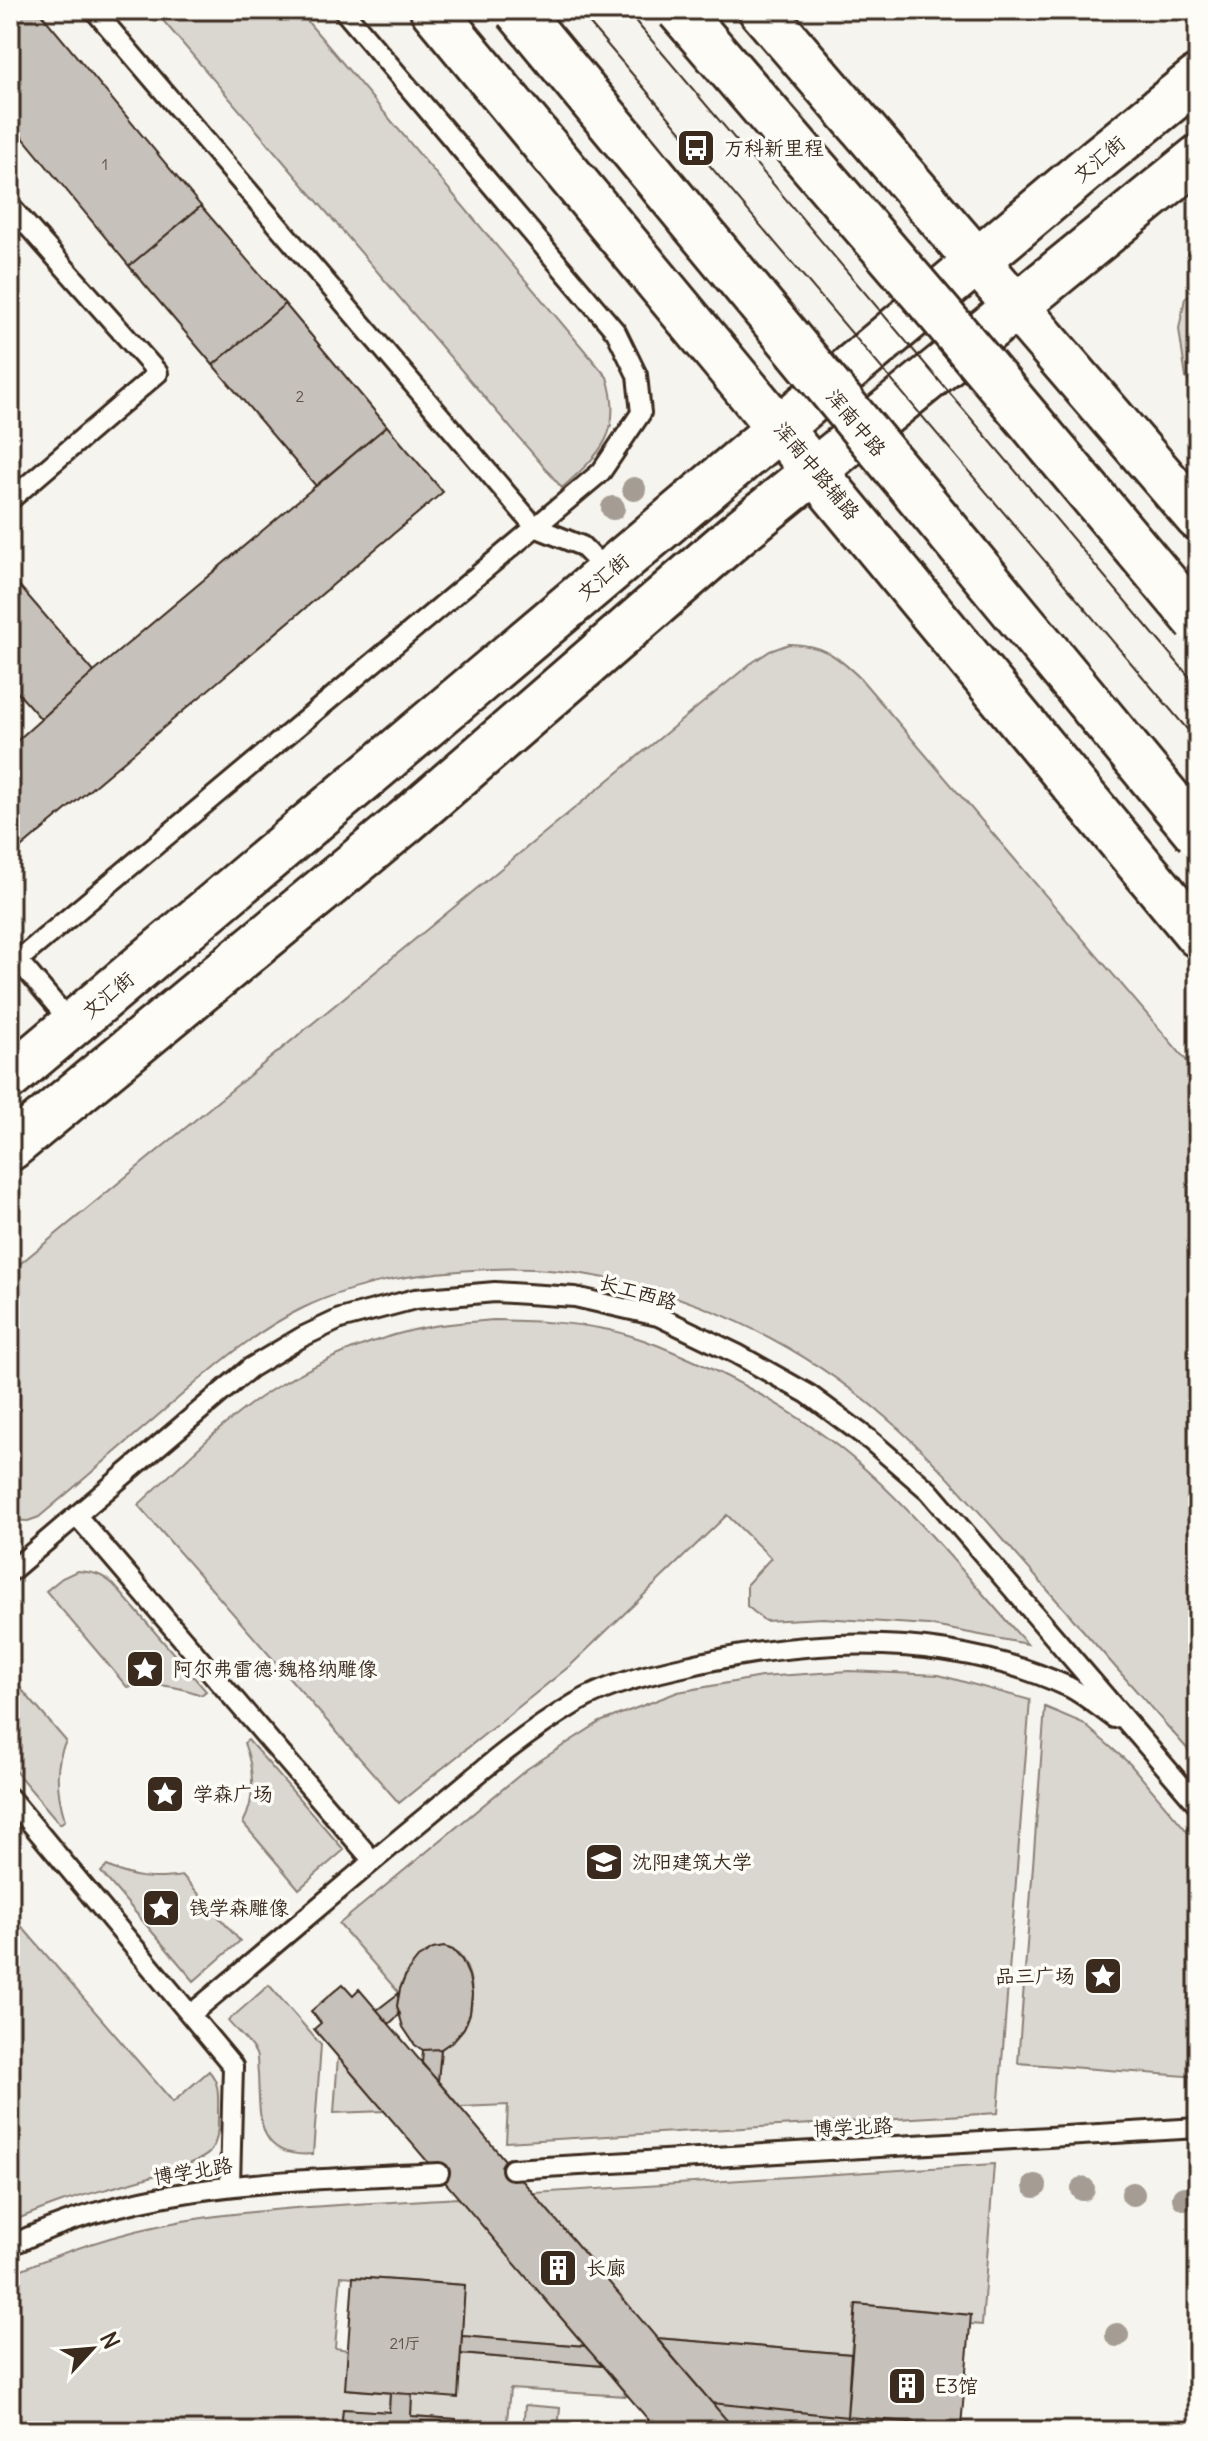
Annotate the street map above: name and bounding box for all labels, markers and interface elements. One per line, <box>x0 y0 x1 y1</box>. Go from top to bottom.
bus stop icon: 万科新里程 <box>675 127 717 169</box>
street label: 文汇街 <box>1068 130 1130 187</box>
place label: 万科新里程 <box>724 135 824 160</box>
house number: 1 <box>102 154 108 174</box>
street label: 浑南中路 <box>821 384 892 462</box>
house number: 2 <box>296 386 305 406</box>
street label: 浑南中路辅路 <box>769 417 866 525</box>
street label: 文汇街 <box>572 548 634 605</box>
street label: 文汇街 <box>77 966 139 1023</box>
street label: 长工西路 <box>596 1268 681 1315</box>
place icon: 阿尔弗雷德·魏格纳雕像 <box>124 1648 166 1690</box>
place label: 阿尔弗雷德·魏格纳雕像 <box>173 1656 377 1681</box>
place icon: 学森广场 <box>144 1773 186 1815</box>
place label: 学森广场 <box>193 1781 273 1806</box>
school or university icon: 沈阳建筑大学 <box>583 1841 625 1883</box>
place label: 沈阳建筑大学 <box>632 1849 752 1874</box>
place icon: 钱学森雕像 <box>140 1887 182 1929</box>
place label: 钱学森雕像 <box>189 1895 289 1920</box>
place icon: 品三广场 <box>1082 1955 1124 1997</box>
place label: 品三广场 <box>995 1963 1075 1988</box>
street label: 博学北路 <box>812 2112 895 2141</box>
street label: 博学北路 <box>151 2152 235 2189</box>
building icon: 长廊 <box>537 2247 579 2289</box>
place label: 长廊 <box>586 2255 626 2280</box>
north arrow <box>52 2309 132 2389</box>
text: N <box>94 2327 126 2353</box>
house number: 21厅 <box>389 2333 421 2353</box>
building icon: E3馆 <box>886 2365 928 2407</box>
place label: E3馆 <box>935 2373 978 2398</box>

